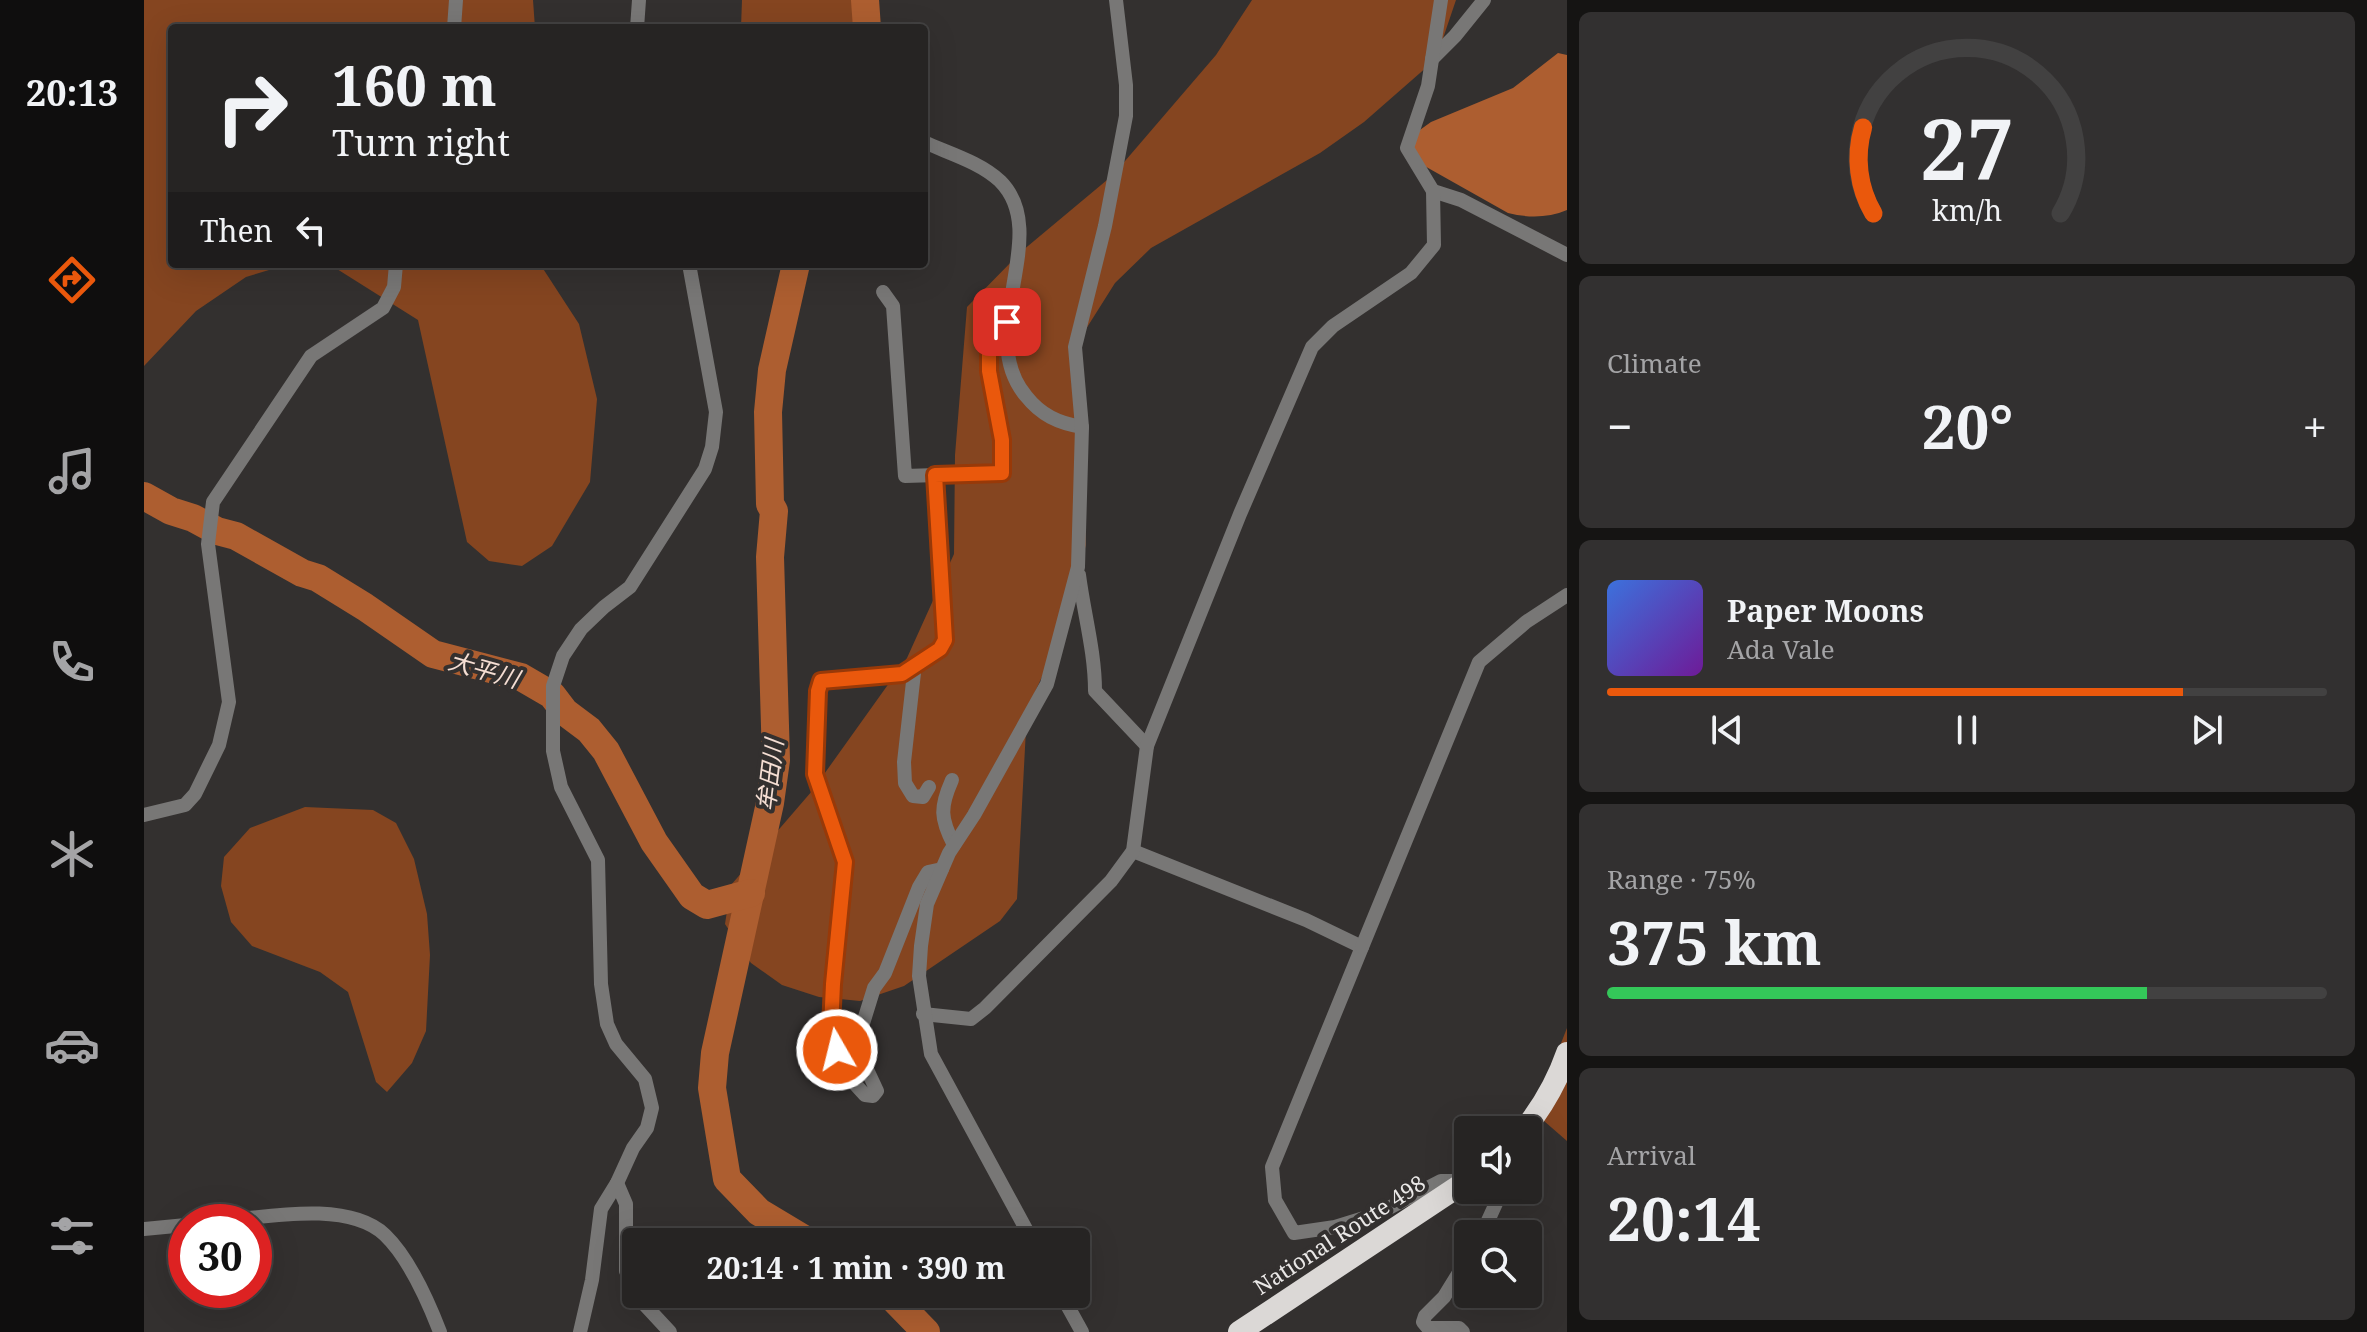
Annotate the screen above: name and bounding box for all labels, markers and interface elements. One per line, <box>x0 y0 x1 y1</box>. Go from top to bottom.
text: 160 m <box>332 46 497 122</box>
icon: right <box>200 56 304 160</box>
text: 20:13 <box>26 68 118 117</box>
text: 27 <box>1920 91 2014 204</box>
text: Turn right <box>332 118 510 167</box>
text: km/h <box>1932 190 2002 229</box>
icon: left <box>289 208 333 252</box>
text: Then <box>200 210 273 251</box>
icon: directions <box>44 252 100 308</box>
pin <box>973 288 1041 356</box>
icon: arrive <box>985 300 1029 344</box>
text: Climate <box>1607 345 1702 381</box>
text: 20° <box>1922 385 2013 467</box>
text: − <box>1607 396 1632 456</box>
text: + <box>2302 396 2327 456</box>
icon: music <box>44 443 100 499</box>
text: Paper Moons <box>1727 590 1924 631</box>
text: Ada Vale <box>1727 631 1835 667</box>
icon: phone <box>44 634 100 690</box>
water label: 大平川 <box>445 643 526 696</box>
icon: previous <box>1705 708 1749 752</box>
icon: pause <box>1945 708 1989 752</box>
icon: next <box>2185 708 2229 752</box>
water label: 牟田川 <box>748 734 790 813</box>
icon: climate <box>44 826 100 882</box>
text: Range · 75% <box>1607 861 1756 897</box>
text: 375 km <box>1607 901 1822 983</box>
position arrow <box>795 1008 879 1092</box>
icon: car <box>44 1017 100 1073</box>
map controls <box>1454 1116 1542 1308</box>
button: sound <box>1454 1116 1542 1204</box>
text: Arrival <box>1607 1137 1696 1173</box>
street label: National Route 498 <box>1247 1167 1431 1301</box>
text: 20:14 <box>1607 1177 1761 1259</box>
speed limit sign: 30 <box>168 1204 272 1308</box>
icon: filters <box>44 1208 100 1264</box>
button: search <box>1454 1220 1542 1308</box>
text: 20:14 · 1 min · 390 m <box>707 1247 1005 1288</box>

